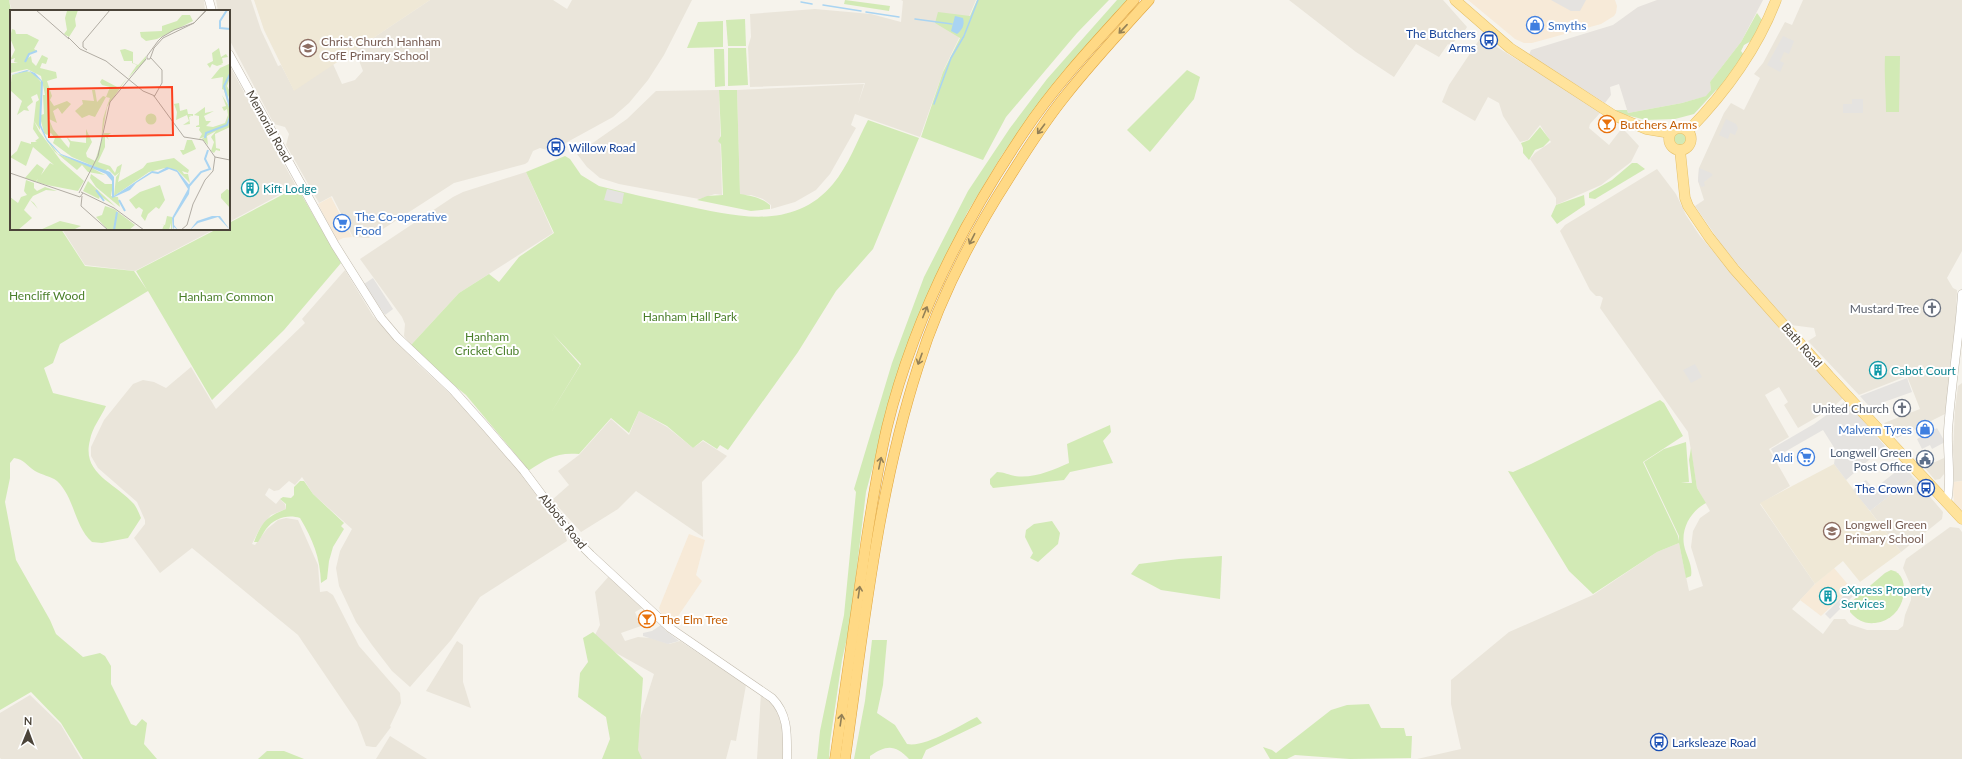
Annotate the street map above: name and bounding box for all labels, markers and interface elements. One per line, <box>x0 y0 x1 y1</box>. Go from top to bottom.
inset map <box>10 10 230 230</box>
shop icon: Smyths <box>1525 15 1545 35</box>
place label: Smyths <box>1548 18 1586 33</box>
one-way arrow <box>1118 24 1128 34</box>
place label: The Butchers Arms <box>1406 26 1476 55</box>
bus stop icon: The Butchers Arms <box>1479 30 1499 50</box>
place label: Christ Church Hanham CofE Primary School <box>321 34 441 63</box>
school or university icon: Christ Church Hanham CofE Primary School <box>298 38 318 58</box>
street label: Memorial Road <box>243 88 295 164</box>
bar icon: Butchers Arms <box>1597 114 1617 134</box>
place label: Butchers Arms <box>1620 117 1697 132</box>
one-way arrow <box>1036 123 1045 134</box>
bus stop icon: Willow Road <box>546 137 566 157</box>
place label: Willow Road <box>569 140 636 155</box>
building icon: Kift Lodge <box>240 178 260 198</box>
place label: Kift Lodge <box>263 181 317 196</box>
place label: The Co-operative Food <box>355 209 447 238</box>
supermarket icon: The Co-operative Food <box>332 213 352 233</box>
one-way arrow <box>968 233 975 245</box>
park label: Hencliff Wood <box>9 288 85 303</box>
park label: Hanham Common <box>178 289 274 304</box>
church icon: Mustard Tree <box>1922 298 1942 318</box>
place label: Mustard Tree <box>1850 301 1919 316</box>
one-way arrow <box>922 307 930 319</box>
park label: Hanham Hall Park <box>643 309 738 324</box>
street label: Bath Road <box>1779 320 1825 370</box>
park label: Hanham Cricket Club <box>455 329 520 358</box>
one-way arrow <box>916 352 924 364</box>
building icon: Cabot Court <box>1868 360 1888 380</box>
place label: Cabot Court <box>1891 363 1957 378</box>
church icon: United Church <box>1892 398 1912 418</box>
place label: United Church <box>1812 401 1889 416</box>
shop icon: Malvern Tyres <box>1915 419 1935 439</box>
place label: Malvern Tyres <box>1838 422 1912 437</box>
place label: Longwell Green Post Office <box>1830 445 1912 474</box>
supermarket icon: Aldi <box>1796 447 1816 467</box>
public building icon: Longwell Green Post Office <box>1915 449 1935 469</box>
place label: Aldi <box>1772 450 1793 465</box>
one-way arrow <box>876 457 884 470</box>
bus stop icon: The Crown <box>1916 478 1936 498</box>
place label: The Crown <box>1855 481 1913 496</box>
street label: Abbots Road <box>536 490 590 552</box>
place label: Longwell Green Primary School <box>1845 517 1927 546</box>
school or university icon: Longwell Green Primary School <box>1822 521 1842 541</box>
place label: eXpress Property Services <box>1841 582 1932 611</box>
one-way arrow <box>855 586 863 599</box>
building icon: eXpress Property Services <box>1818 586 1838 606</box>
bar icon: The Elm Tree <box>637 609 657 629</box>
place label: The Elm Tree <box>660 612 728 627</box>
north arrow <box>8 711 48 751</box>
text: N <box>24 714 33 727</box>
one-way arrow <box>837 714 845 727</box>
bus stop icon: Larksleaze Road <box>1649 732 1669 752</box>
place label: Larksleaze Road <box>1672 735 1756 750</box>

